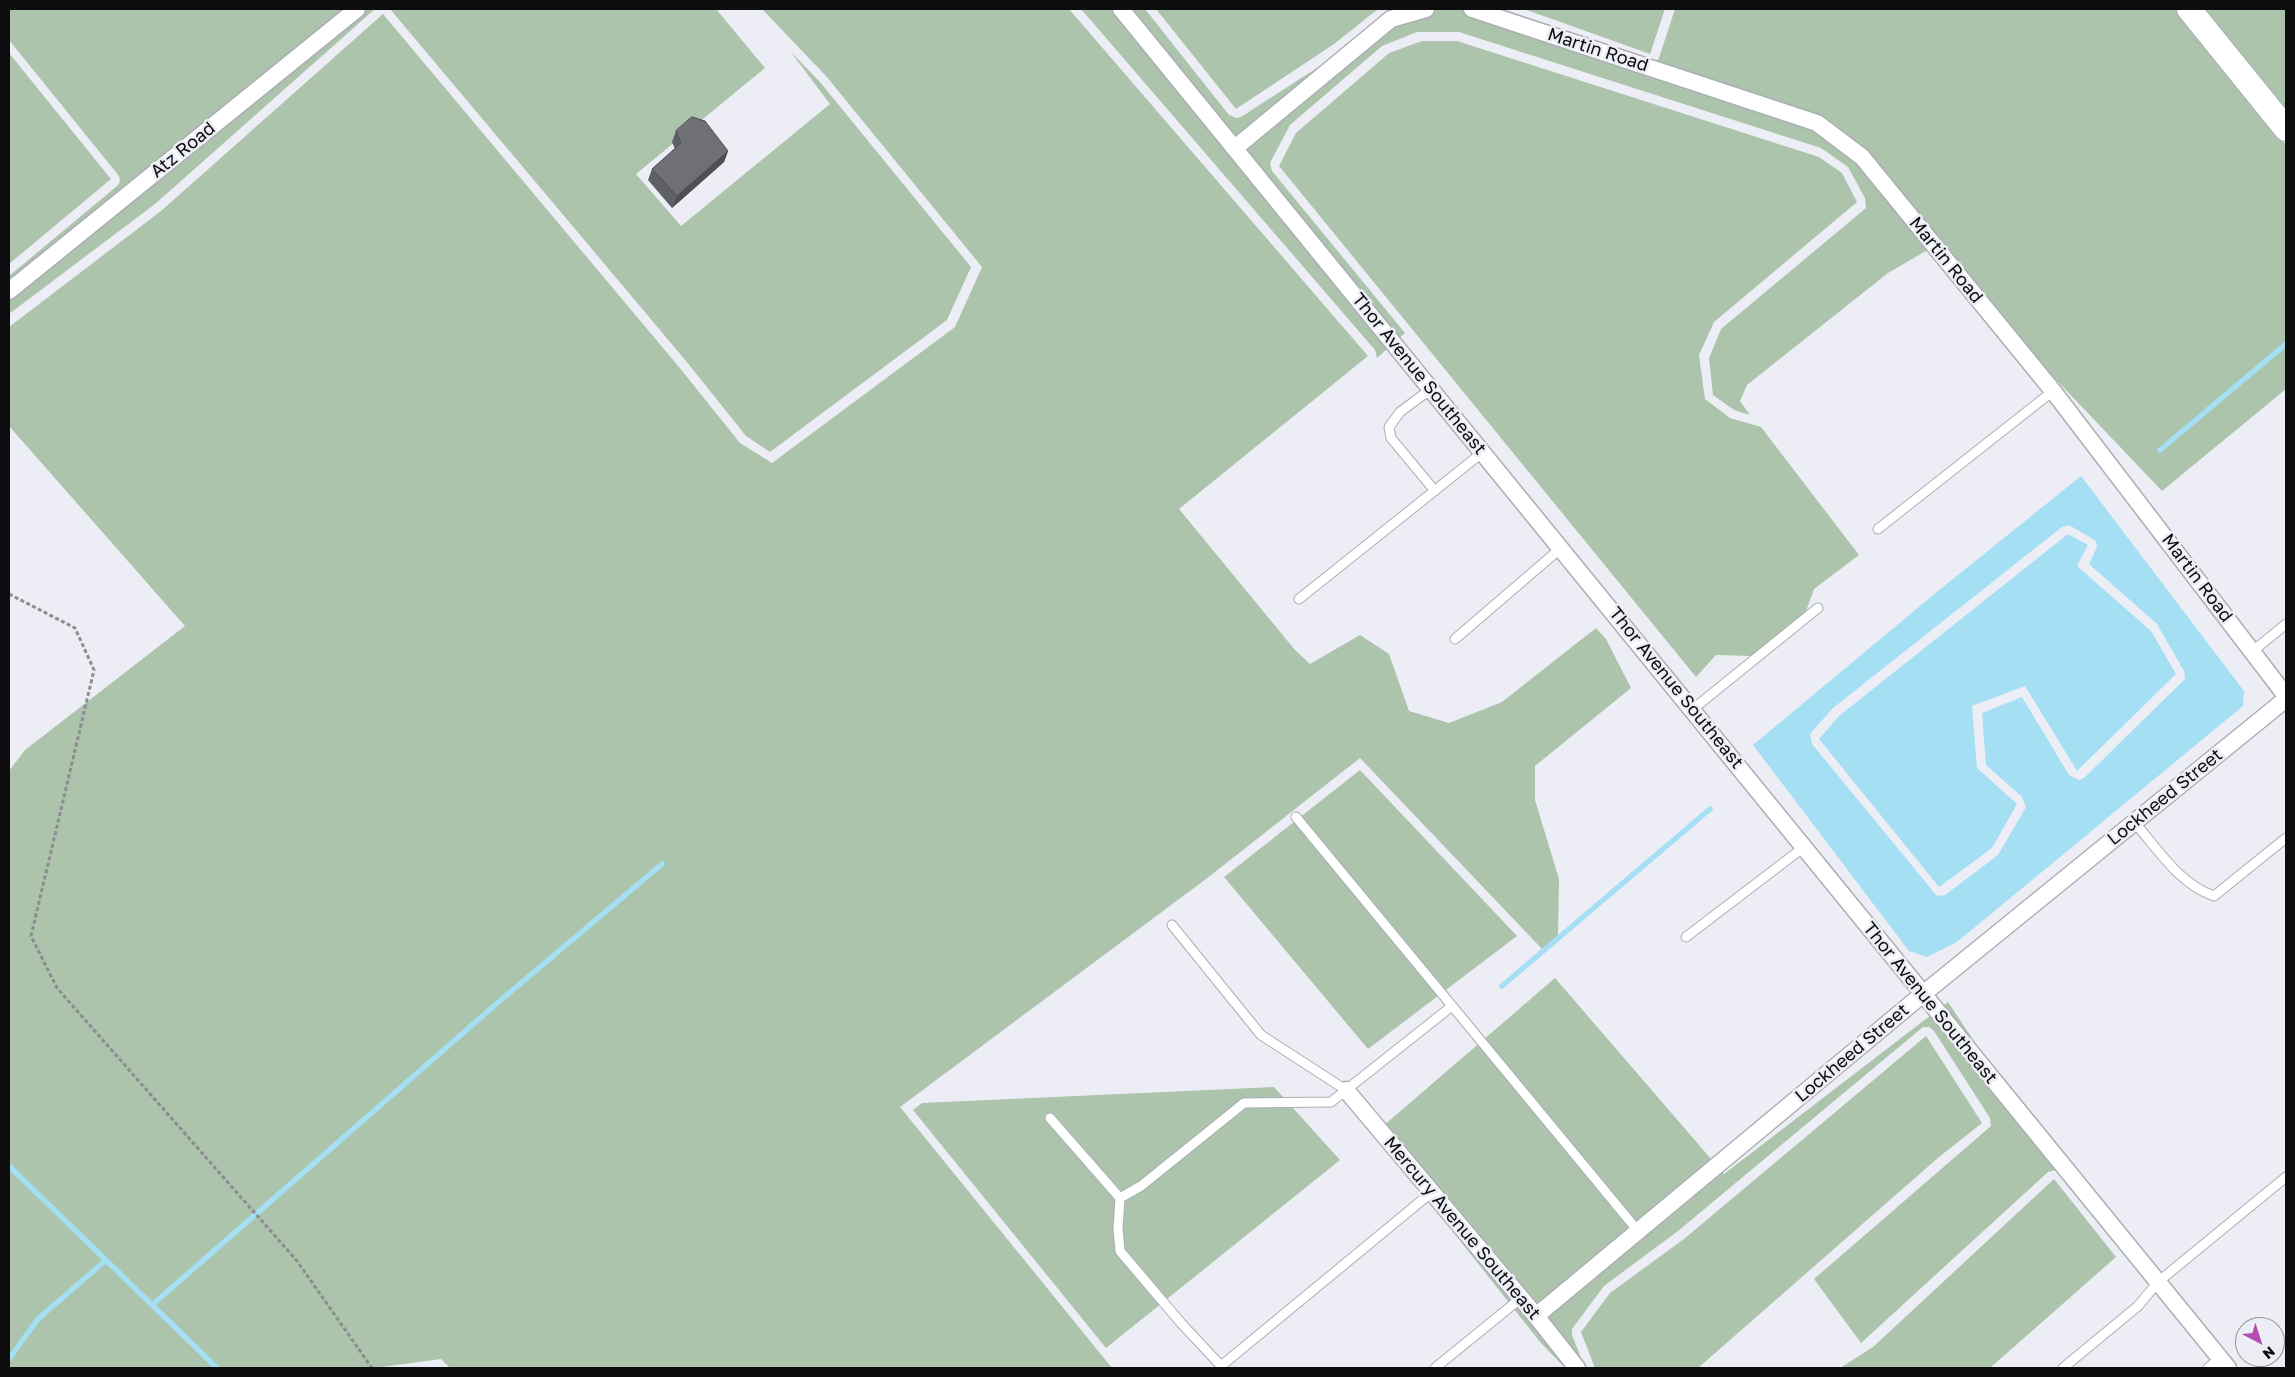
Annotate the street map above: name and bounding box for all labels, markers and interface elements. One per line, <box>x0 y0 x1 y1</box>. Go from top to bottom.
street label: Martin Road <box>1545 24 1651 76</box>
street label: Atz Road <box>146 117 220 183</box>
street label: Martin Road <box>1905 213 1987 307</box>
street label: Thor Avenue Southeast <box>1347 289 1491 459</box>
street label: Martin Road <box>2157 530 2237 626</box>
street label: Thor Avenue Southeast <box>1604 603 1748 773</box>
street label: Lockheed Street <box>2103 744 2227 850</box>
street label: Thor Avenue Southeast <box>1858 918 2002 1088</box>
street label: Lockheed Street <box>1791 999 1913 1107</box>
street label: Mercury Avenue Southeast <box>1379 1132 1545 1324</box>
north arrow <box>2235 1317 2285 1367</box>
text: N <box>2260 1343 2279 1363</box>

